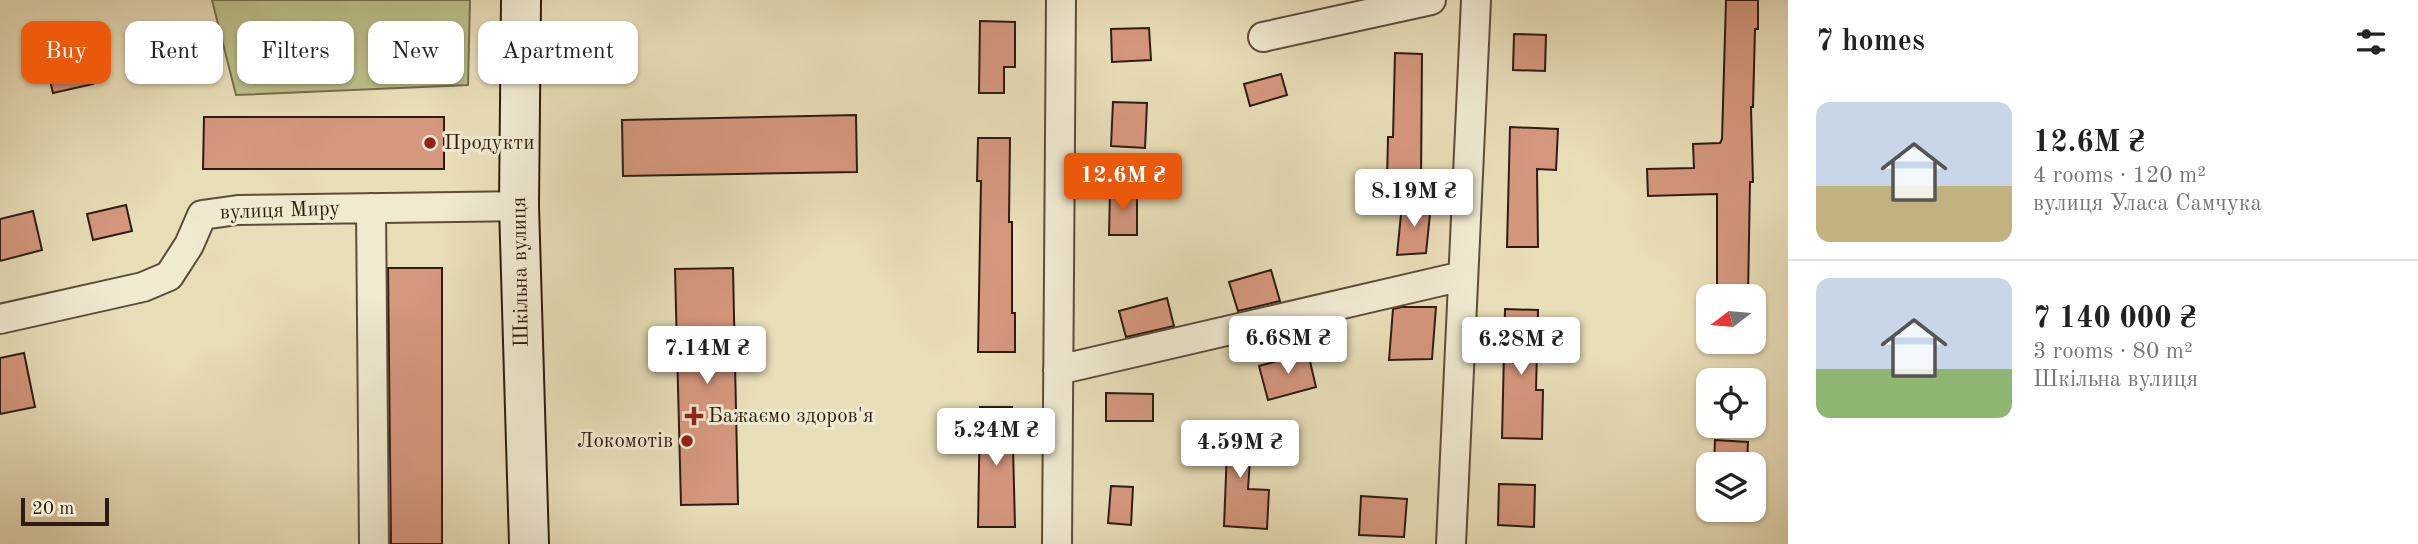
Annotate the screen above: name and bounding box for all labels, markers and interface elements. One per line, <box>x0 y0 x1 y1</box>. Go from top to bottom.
chip: Buy <box>21 21 111 84</box>
chip: Rent <box>125 21 223 84</box>
chip: Filters <box>237 21 354 84</box>
chip: New <box>368 21 464 84</box>
chip: Apartment <box>478 21 638 84</box>
icon: filters <box>2352 23 2390 61</box>
text: 7 homes <box>1816 27 1925 57</box>
text: 12.6M ₴ <box>2033 128 2145 158</box>
icon: home <box>1872 130 1956 214</box>
place label: Продукти <box>444 133 534 154</box>
marker: Продукти <box>422 135 438 151</box>
pin: 12.6M ₴ <box>1058 154 1188 213</box>
text: 12.6M ₴ <box>1080 164 1166 187</box>
text: 4 rooms · 120 m² <box>2033 164 2206 187</box>
pin: 8.19M ₴ <box>1349 170 1479 229</box>
text: 8.19M ₴ <box>1371 180 1457 203</box>
text: вулиця Уласа Самчука <box>2033 192 2262 215</box>
street label: Шкільна вулиця <box>509 196 533 348</box>
street label: вулиця Миру <box>219 198 341 224</box>
north arrow <box>1696 284 1766 354</box>
map controls <box>1696 284 1766 522</box>
text: 7 140 000 ₴ <box>2033 304 2197 334</box>
icon: home <box>1872 306 1956 390</box>
pin: 6.68M ₴ <box>1223 316 1353 376</box>
pin: 6.28M ₴ <box>1456 318 1586 377</box>
pin: 7.14M ₴ <box>642 326 772 386</box>
text: 6.68M ₴ <box>1245 327 1331 350</box>
text: 6.28M ₴ <box>1478 328 1564 351</box>
text: 7.14M ₴ <box>664 337 750 360</box>
text: 3 rooms · 80 m² <box>2033 340 2193 363</box>
button: locate <box>1696 368 1766 438</box>
text: Шкільна вулиця <box>2033 368 2198 391</box>
place label: Бажаємо здоров'я <box>708 406 874 427</box>
marker: Бажаємо здоров'я <box>686 408 702 424</box>
pin: 5.24M ₴ <box>931 408 1061 468</box>
text: 5.24M ₴ <box>953 419 1039 442</box>
pin: 4.59M ₴ <box>1175 420 1305 480</box>
place label: Локомотiв <box>577 431 673 452</box>
text: 4.59M ₴ <box>1197 431 1283 454</box>
marker: Локомотiв <box>679 433 695 449</box>
button: layers <box>1696 452 1766 522</box>
scale bar <box>21 495 108 527</box>
text: 20 m <box>32 500 74 519</box>

